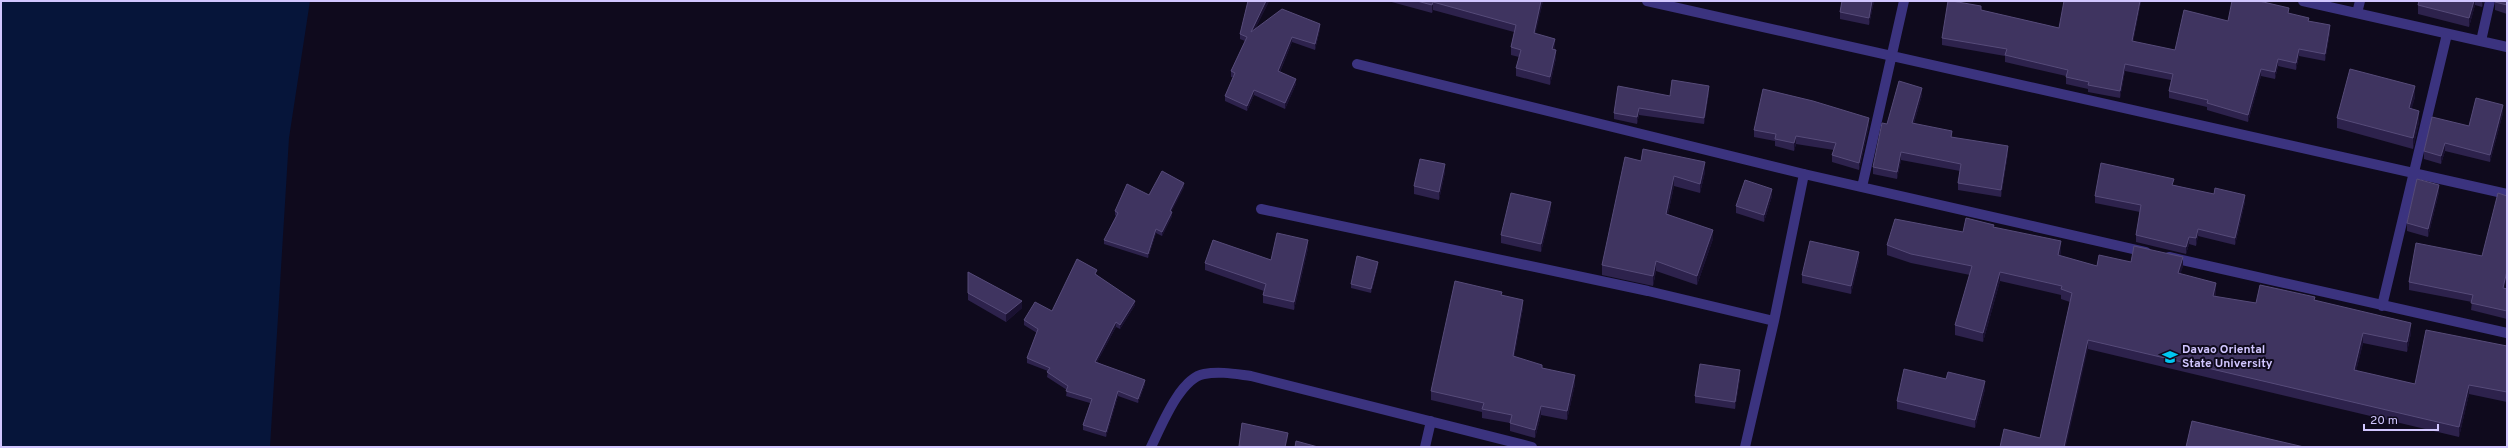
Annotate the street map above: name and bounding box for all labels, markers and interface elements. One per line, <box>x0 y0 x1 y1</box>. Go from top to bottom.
place label: Davao Oriental State University <box>2182 342 2273 372</box>
school or university icon: Davao Oriental State University <box>2161 348 2179 366</box>
scale bar <box>2364 406 2438 432</box>
text: 20 m <box>2370 413 2398 429</box>

